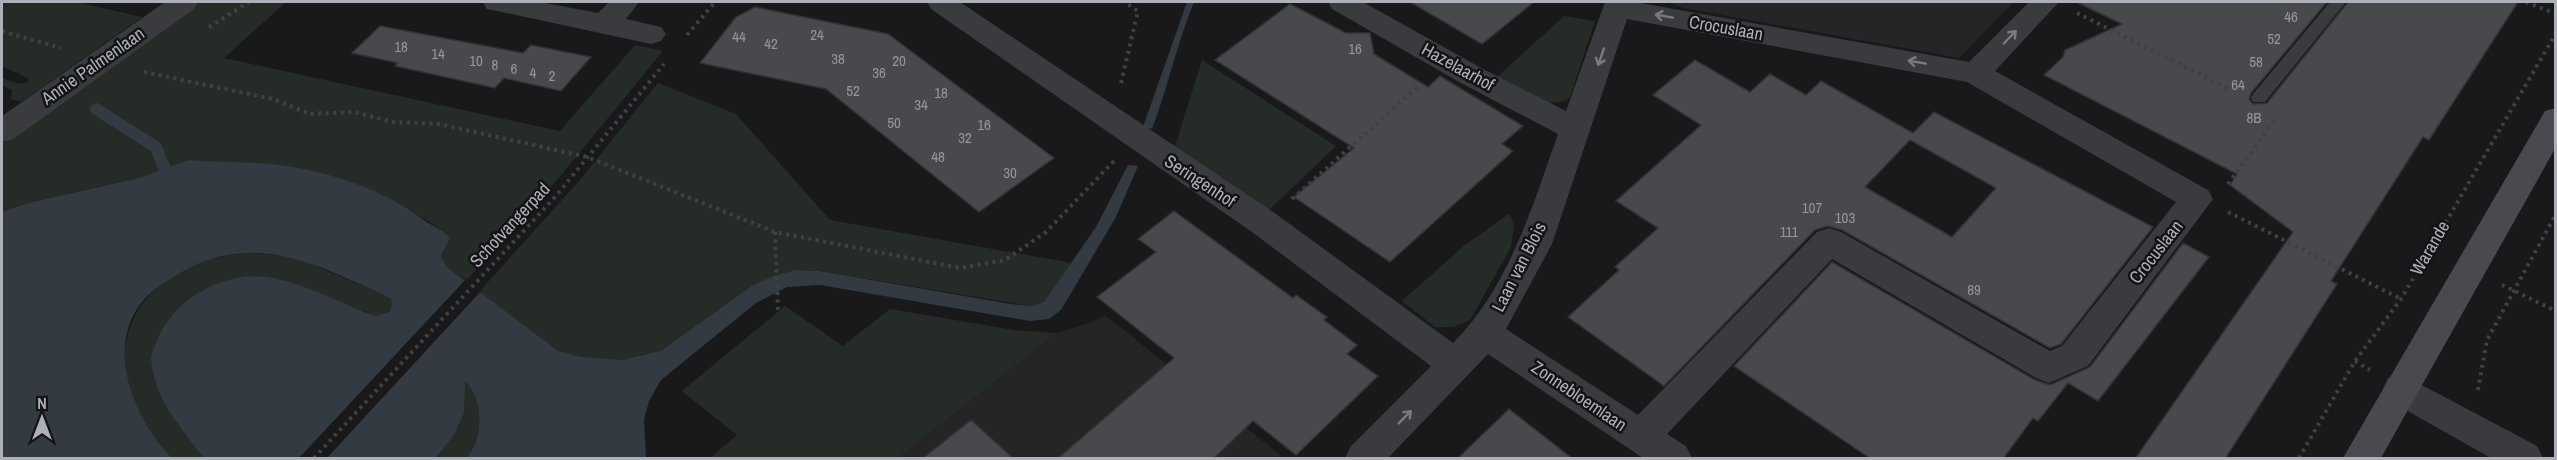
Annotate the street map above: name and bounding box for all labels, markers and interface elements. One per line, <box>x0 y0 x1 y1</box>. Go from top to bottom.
house number: 46 <box>2284 6 2298 27</box>
street label: Crocuslaan <box>1687 9 1765 46</box>
one-way arrow <box>1654 10 1674 21</box>
street label: Annie Palmenlaan <box>35 21 149 111</box>
house number: 24 <box>810 24 824 45</box>
house number: 44 <box>732 26 746 47</box>
house number: 52 <box>2267 28 2281 49</box>
one-way arrow <box>2003 30 2017 45</box>
house number: 42 <box>764 33 778 54</box>
house number: 18 <box>394 36 408 57</box>
street label: Hazelaarhof <box>1417 36 1500 97</box>
house number: 16 <box>1348 38 1362 59</box>
house number: 14 <box>431 43 445 64</box>
one-way arrow <box>1595 47 1606 66</box>
house number: 38 <box>831 48 845 69</box>
house number: 10 <box>469 50 483 71</box>
house number: 20 <box>892 50 906 71</box>
house number: 58 <box>2249 51 2263 72</box>
house number: 8 <box>492 54 499 75</box>
one-way arrow <box>1908 57 1928 68</box>
house number: 6 <box>511 58 518 79</box>
house number: 4 <box>530 62 537 83</box>
house number: 36 <box>872 62 886 83</box>
house number: 2 <box>549 65 556 86</box>
house number: 64 <box>2231 74 2245 95</box>
house number: 52 <box>846 80 860 101</box>
house number: 18 <box>934 82 948 103</box>
house number: 34 <box>914 94 928 115</box>
house number: 8B <box>2246 107 2262 128</box>
house number: 50 <box>887 112 901 133</box>
house number: 16 <box>977 114 991 135</box>
house number: 32 <box>958 127 972 148</box>
house number: 48 <box>931 146 945 167</box>
street label: Seringenhof <box>1160 148 1242 213</box>
house number: 30 <box>1003 162 1017 183</box>
street label: Schotvangerpad <box>464 177 555 272</box>
house number: 107 <box>1802 197 1822 218</box>
house number: 103 <box>1835 207 1855 228</box>
street label: Crocuslaan <box>2123 215 2188 289</box>
street label: Warande <box>2404 216 2455 280</box>
street label: Laan van Blois <box>1485 218 1552 316</box>
house number: 111 <box>1780 221 1799 242</box>
house number: 89 <box>1967 279 1981 300</box>
street label: Zonnebloemlaan <box>1527 354 1632 437</box>
north arrow <box>12 388 72 448</box>
text: N <box>37 392 47 414</box>
one-way arrow <box>1398 409 1412 424</box>

